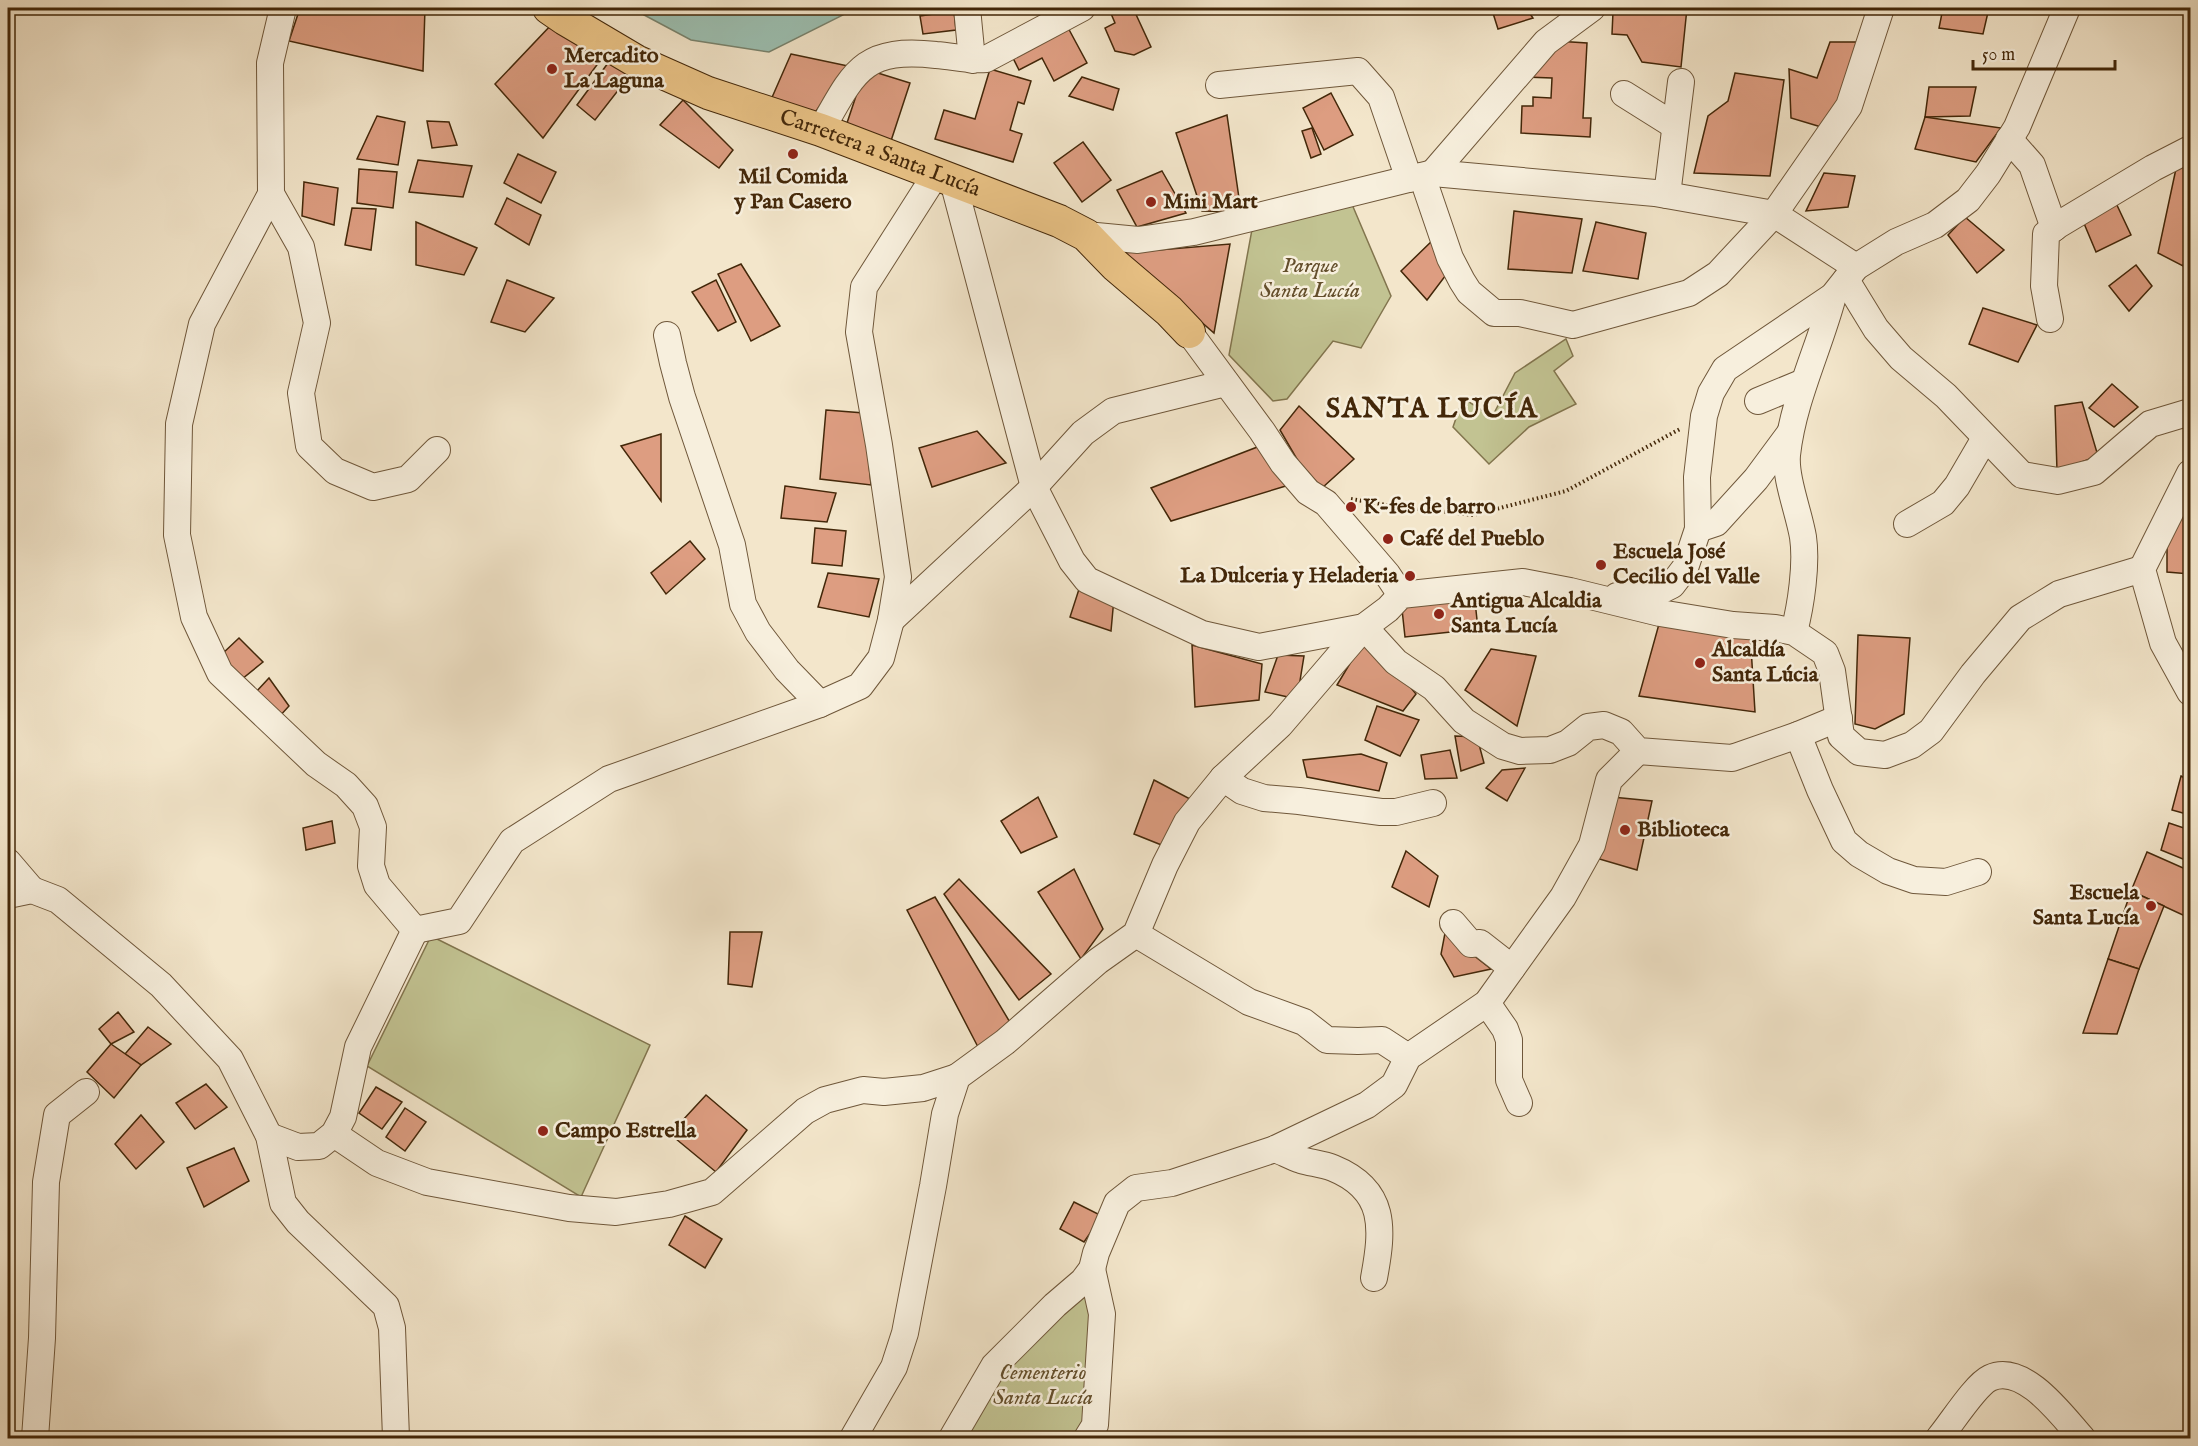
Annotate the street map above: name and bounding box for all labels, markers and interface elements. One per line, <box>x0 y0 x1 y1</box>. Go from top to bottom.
scale bar <box>1973 33 2116 71</box>
place label: Mercadito La Laguna <box>564 42 664 95</box>
text: 50 m <box>1982 44 2015 67</box>
marker: Mercadito La Laguna <box>545 62 559 76</box>
street label: Carretera a Santa Lucía <box>776 103 985 204</box>
marker: Mil Comida y Pan Casero <box>786 147 800 161</box>
place label: Mil Comida y Pan Casero <box>733 163 852 216</box>
place label: Mini Mart <box>1163 188 1258 216</box>
marker: Mini Mart <box>1144 195 1158 209</box>
park label: Parque Santa Lucía <box>1260 252 1360 305</box>
district label: SANTA LUCÍA <box>1326 391 1538 427</box>
place label: K-fes de barro <box>1363 493 1496 521</box>
marker: K-fes de barro <box>1344 500 1358 514</box>
place label: Café del Pueblo <box>1400 525 1544 553</box>
marker: Café del Pueblo <box>1381 532 1395 546</box>
place label: Escuela José Cecilio del Valle <box>1613 538 1760 591</box>
marker: Escuela José Cecilio del Valle <box>1594 558 1608 572</box>
place label: La Dulceria y Heladeria <box>1180 562 1398 590</box>
marker: La Dulceria y Heladeria <box>1403 569 1417 583</box>
place label: Antigua Alcaldia Santa Lucía <box>1450 587 1602 640</box>
marker: Antigua Alcaldia Santa Lucía <box>1432 607 1446 621</box>
place label: Alcaldía Santa Lúcia <box>1711 636 1819 689</box>
marker: Alcaldía Santa Lúcia <box>1693 656 1707 670</box>
place label: Biblioteca <box>1637 816 1730 844</box>
marker: Biblioteca <box>1618 823 1632 837</box>
place label: Escuela Santa Lucía <box>2033 879 2139 932</box>
marker: Escuela Santa Lucía <box>2144 899 2158 913</box>
place label: Campo Estrella <box>555 1117 697 1145</box>
marker: Campo Estrella <box>536 1124 550 1138</box>
park label: Cementerio Santa Lucía <box>993 1359 1093 1412</box>

